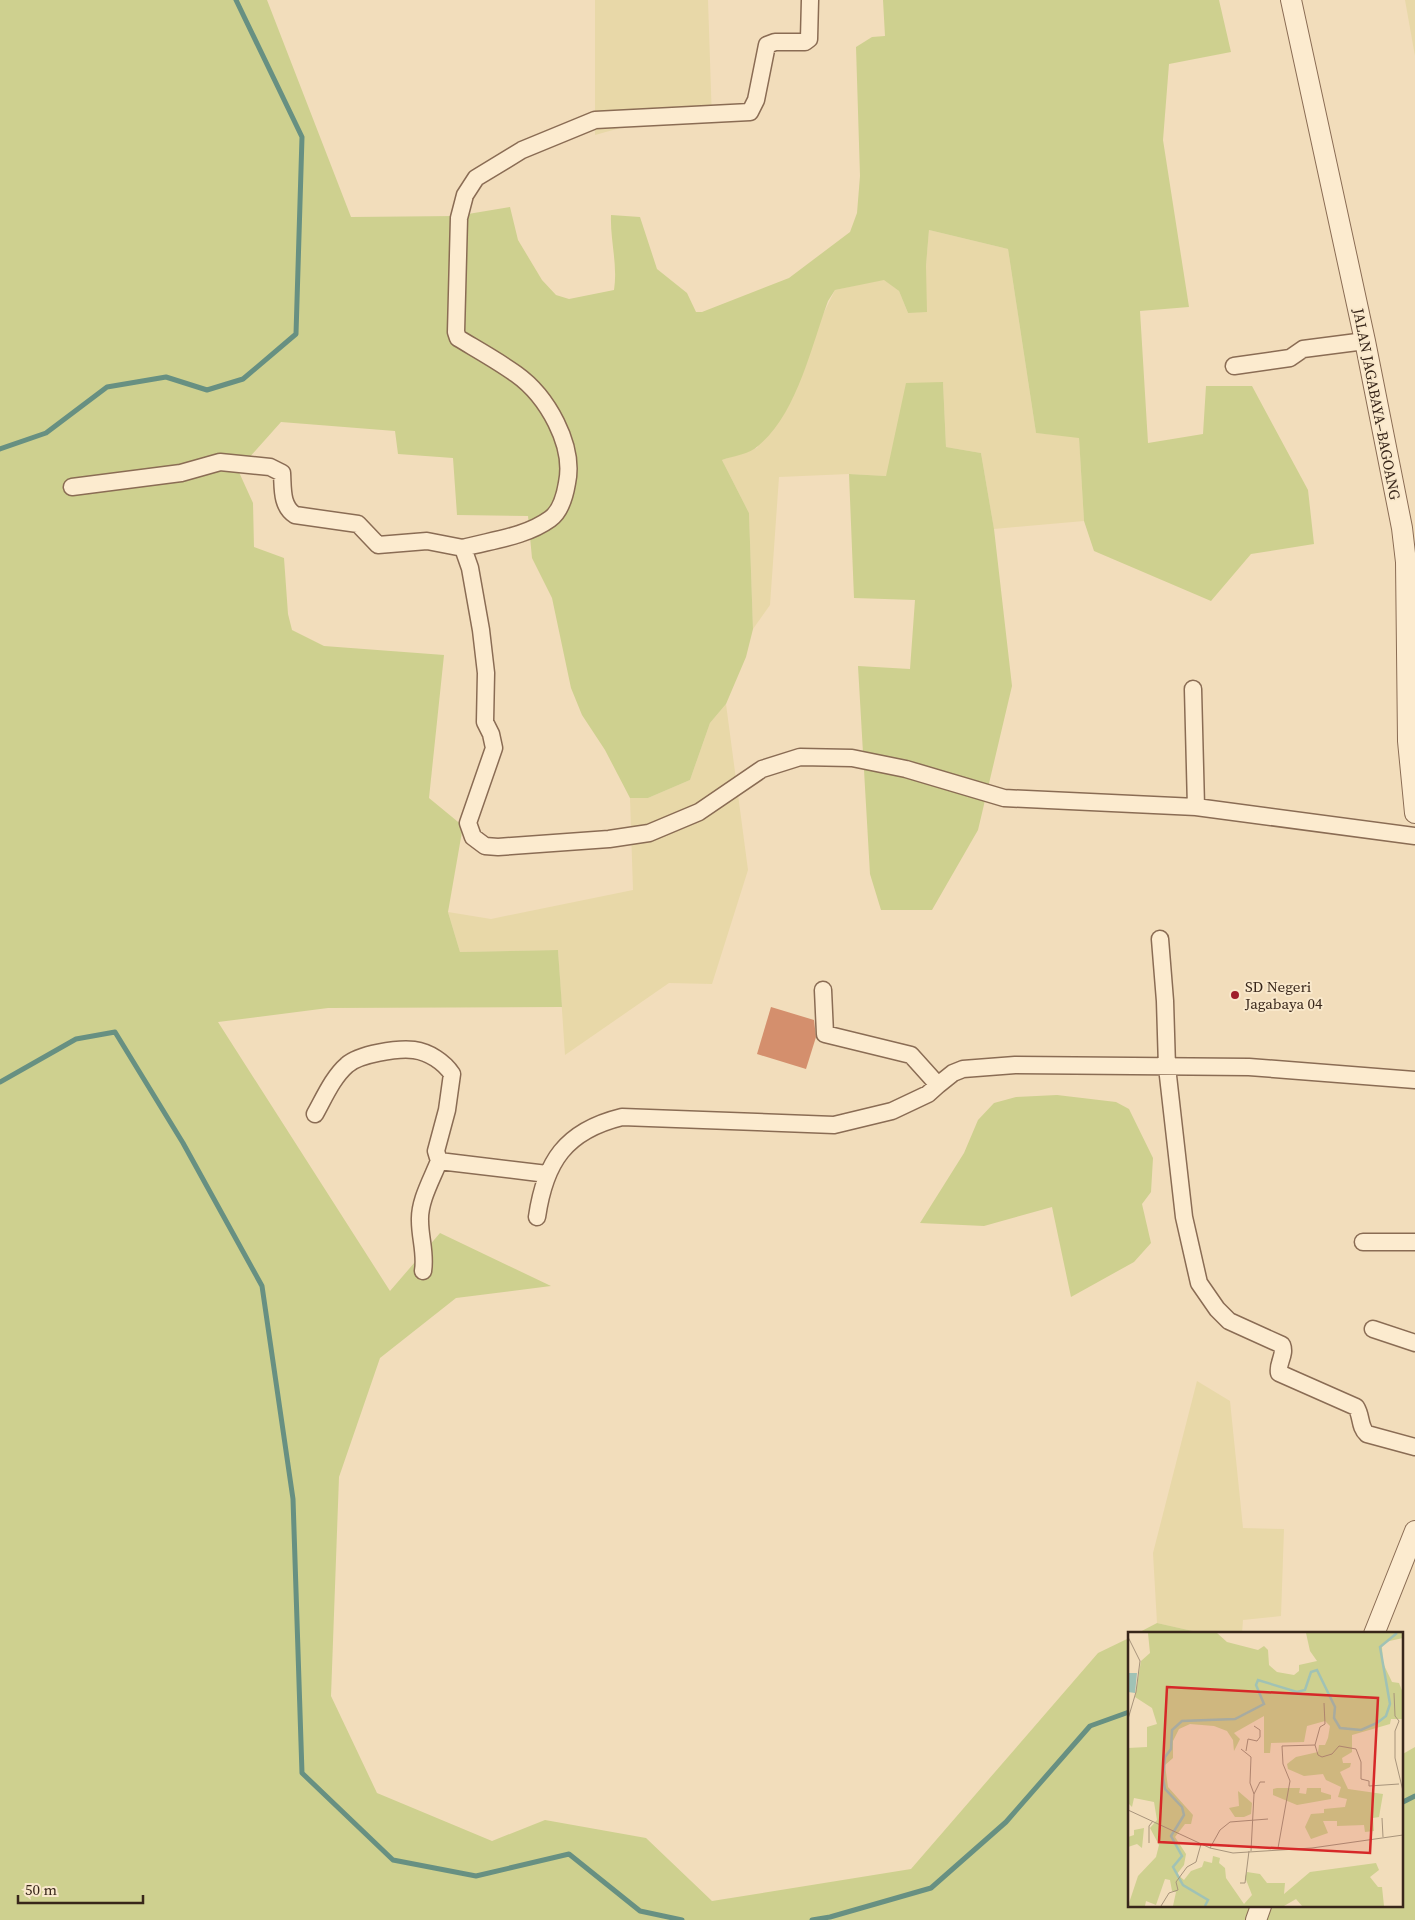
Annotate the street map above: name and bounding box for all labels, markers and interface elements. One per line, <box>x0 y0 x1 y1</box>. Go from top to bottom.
street label: JALAN JAGABAYA–BAGOANG <box>1348 305 1406 502</box>
place label: SD Negeri Jagabaya 04 <box>1244 976 1323 1014</box>
marker: SD Negeri Jagabaya 04 <box>1229 989 1241 1001</box>
inset map <box>1128 1632 1402 1908</box>
scale bar <box>18 1872 142 1904</box>
text: 50 m <box>25 1879 57 1900</box>

